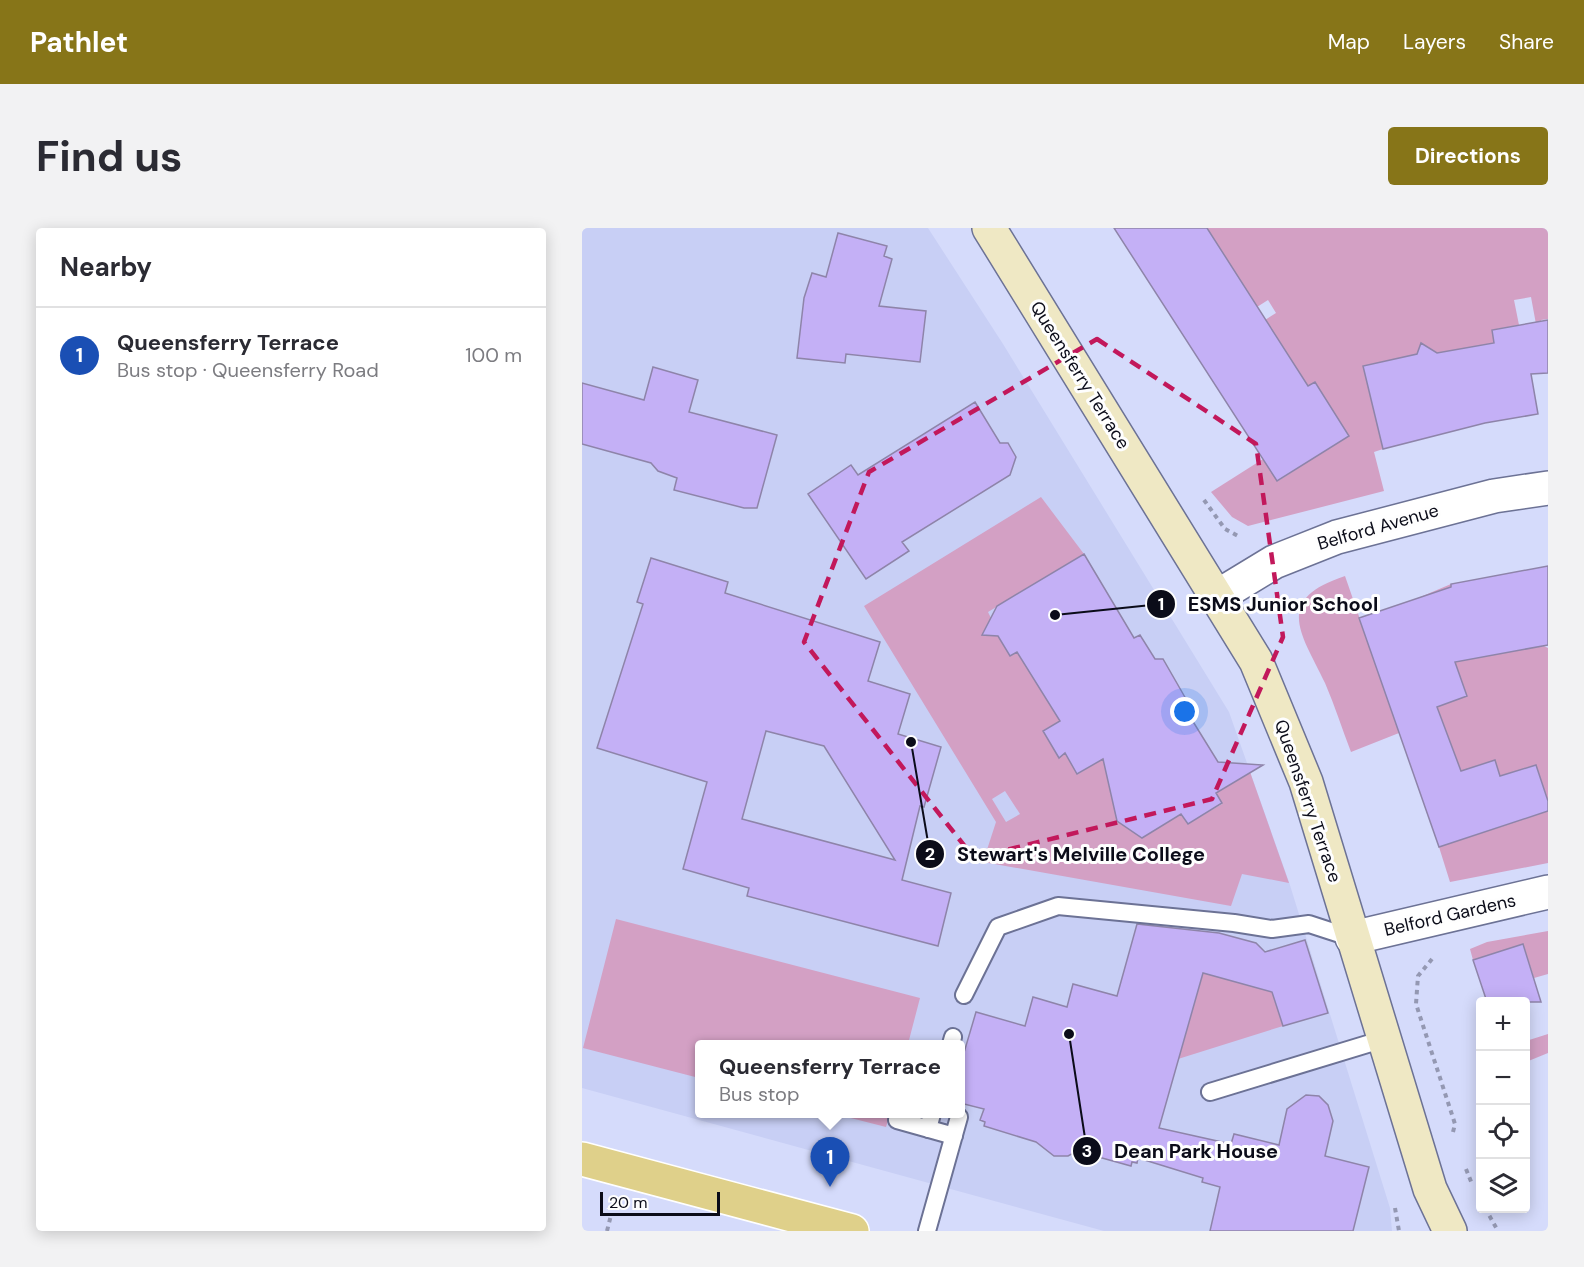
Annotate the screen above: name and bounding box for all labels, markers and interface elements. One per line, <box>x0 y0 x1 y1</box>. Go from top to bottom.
text: Pathlet <box>30 24 128 61</box>
text: Map <box>1328 28 1370 56</box>
text: Layers <box>1403 28 1466 56</box>
text: Share <box>1499 28 1554 56</box>
button: Directions <box>1388 127 1548 185</box>
text: Find us <box>36 129 182 184</box>
text: Nearby <box>60 250 152 284</box>
street label: Queensferry Terrace <box>1025 296 1135 454</box>
text: Queensferry Terrace <box>117 328 339 357</box>
text: 1 <box>76 342 83 368</box>
text: 100 m <box>465 342 522 368</box>
text: Bus stop · Queensferry Road <box>117 357 379 383</box>
street label: Belford Avenue <box>1315 498 1441 556</box>
callout: ESMS Junior School <box>1146 585 1391 623</box>
text: ESMS Junior School <box>1188 591 1378 617</box>
text: 1 <box>1158 592 1164 616</box>
your location <box>1170 697 1199 726</box>
street label: Queensferry Terrace <box>1269 716 1347 886</box>
callout: Stewart's Melville College <box>915 835 1217 873</box>
text: Stewart's Melville College <box>957 841 1205 867</box>
text: 2 <box>925 842 935 866</box>
street label: Belford Gardens <box>1382 888 1518 942</box>
map controls <box>1476 997 1530 1213</box>
button: + <box>1476 997 1530 1051</box>
popup <box>695 1040 965 1118</box>
button: − <box>1476 1051 1530 1105</box>
text: Queensferry Terrace <box>719 1052 941 1081</box>
text: Bus stop <box>719 1081 799 1107</box>
button: locate <box>1476 1105 1530 1159</box>
callout: Dean Park House <box>1072 1132 1290 1170</box>
pin: 1 <box>810 1138 850 1187</box>
text: Dean Park House <box>1114 1138 1278 1164</box>
text: 3 <box>1082 1139 1092 1163</box>
button: layers <box>1476 1159 1530 1213</box>
scale bar <box>600 1189 720 1216</box>
text: 20 m <box>609 1192 648 1213</box>

